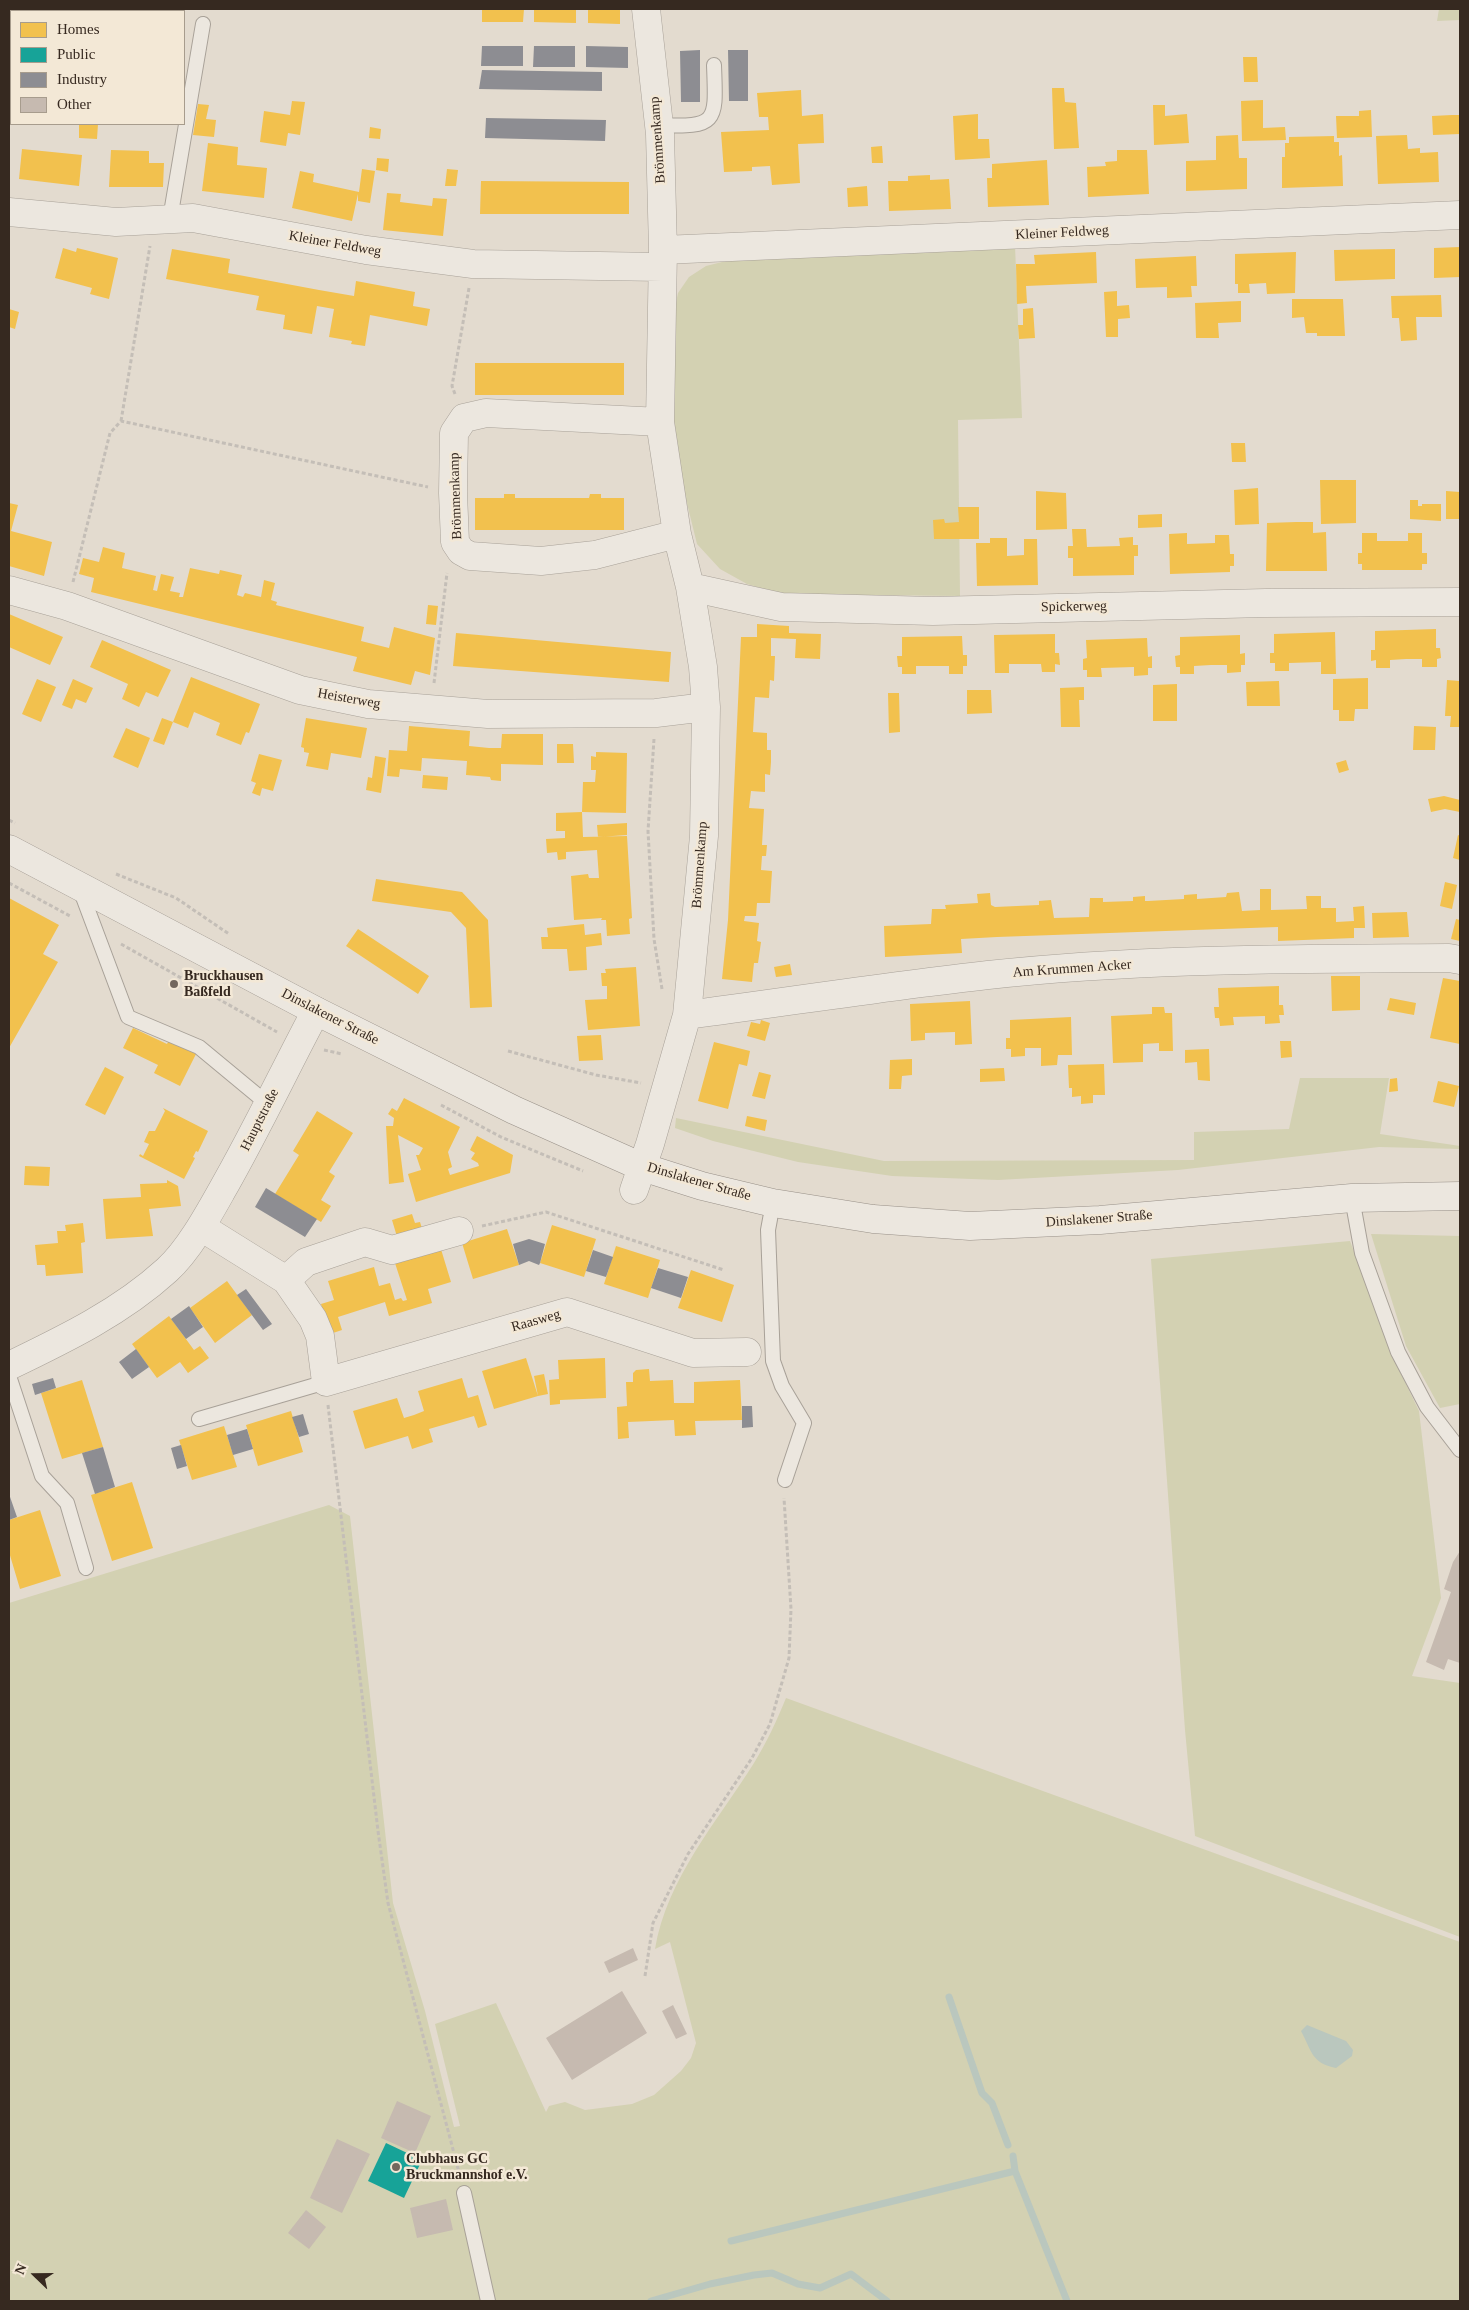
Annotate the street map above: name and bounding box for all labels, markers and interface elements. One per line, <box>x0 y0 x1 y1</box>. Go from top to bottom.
legend <box>10 10 185 125</box>
text: Homes <box>57 21 100 37</box>
text: Public <box>57 46 95 62</box>
text: Industry <box>57 71 107 87</box>
text: Other <box>57 96 91 112</box>
street label: Brömmenkamp <box>647 96 669 184</box>
street label: Kleiner Feldweg <box>1015 222 1109 244</box>
street label: Kleiner Feldweg <box>287 228 383 260</box>
street label: Brömmenkamp <box>446 452 466 540</box>
street label: Spickerweg <box>1041 598 1107 616</box>
street label: Heisterweg <box>316 685 382 713</box>
street label: Brömmenkamp <box>689 821 711 909</box>
street label: Am Krummen Acker <box>1012 956 1132 982</box>
place label: Bruckhausen Baßfeld <box>184 968 263 1000</box>
marker: Bruckhausen Baßfeld <box>168 978 180 990</box>
street label: Dinslakener Straße <box>279 985 381 1049</box>
street label: Hauptstraße <box>237 1086 283 1154</box>
street label: Dinslakener Straße <box>645 1159 753 1205</box>
street label: Dinslakener Straße <box>1045 1207 1153 1231</box>
street label: Raasweg <box>509 1306 563 1336</box>
place label: Clubhaus GC Bruckmannshof e.V. <box>406 2151 527 2184</box>
marker: Clubhaus GC Bruckmannshof e.V. <box>390 2161 402 2173</box>
north arrow <box>10 2250 60 2300</box>
text: N <box>12 2262 29 2277</box>

